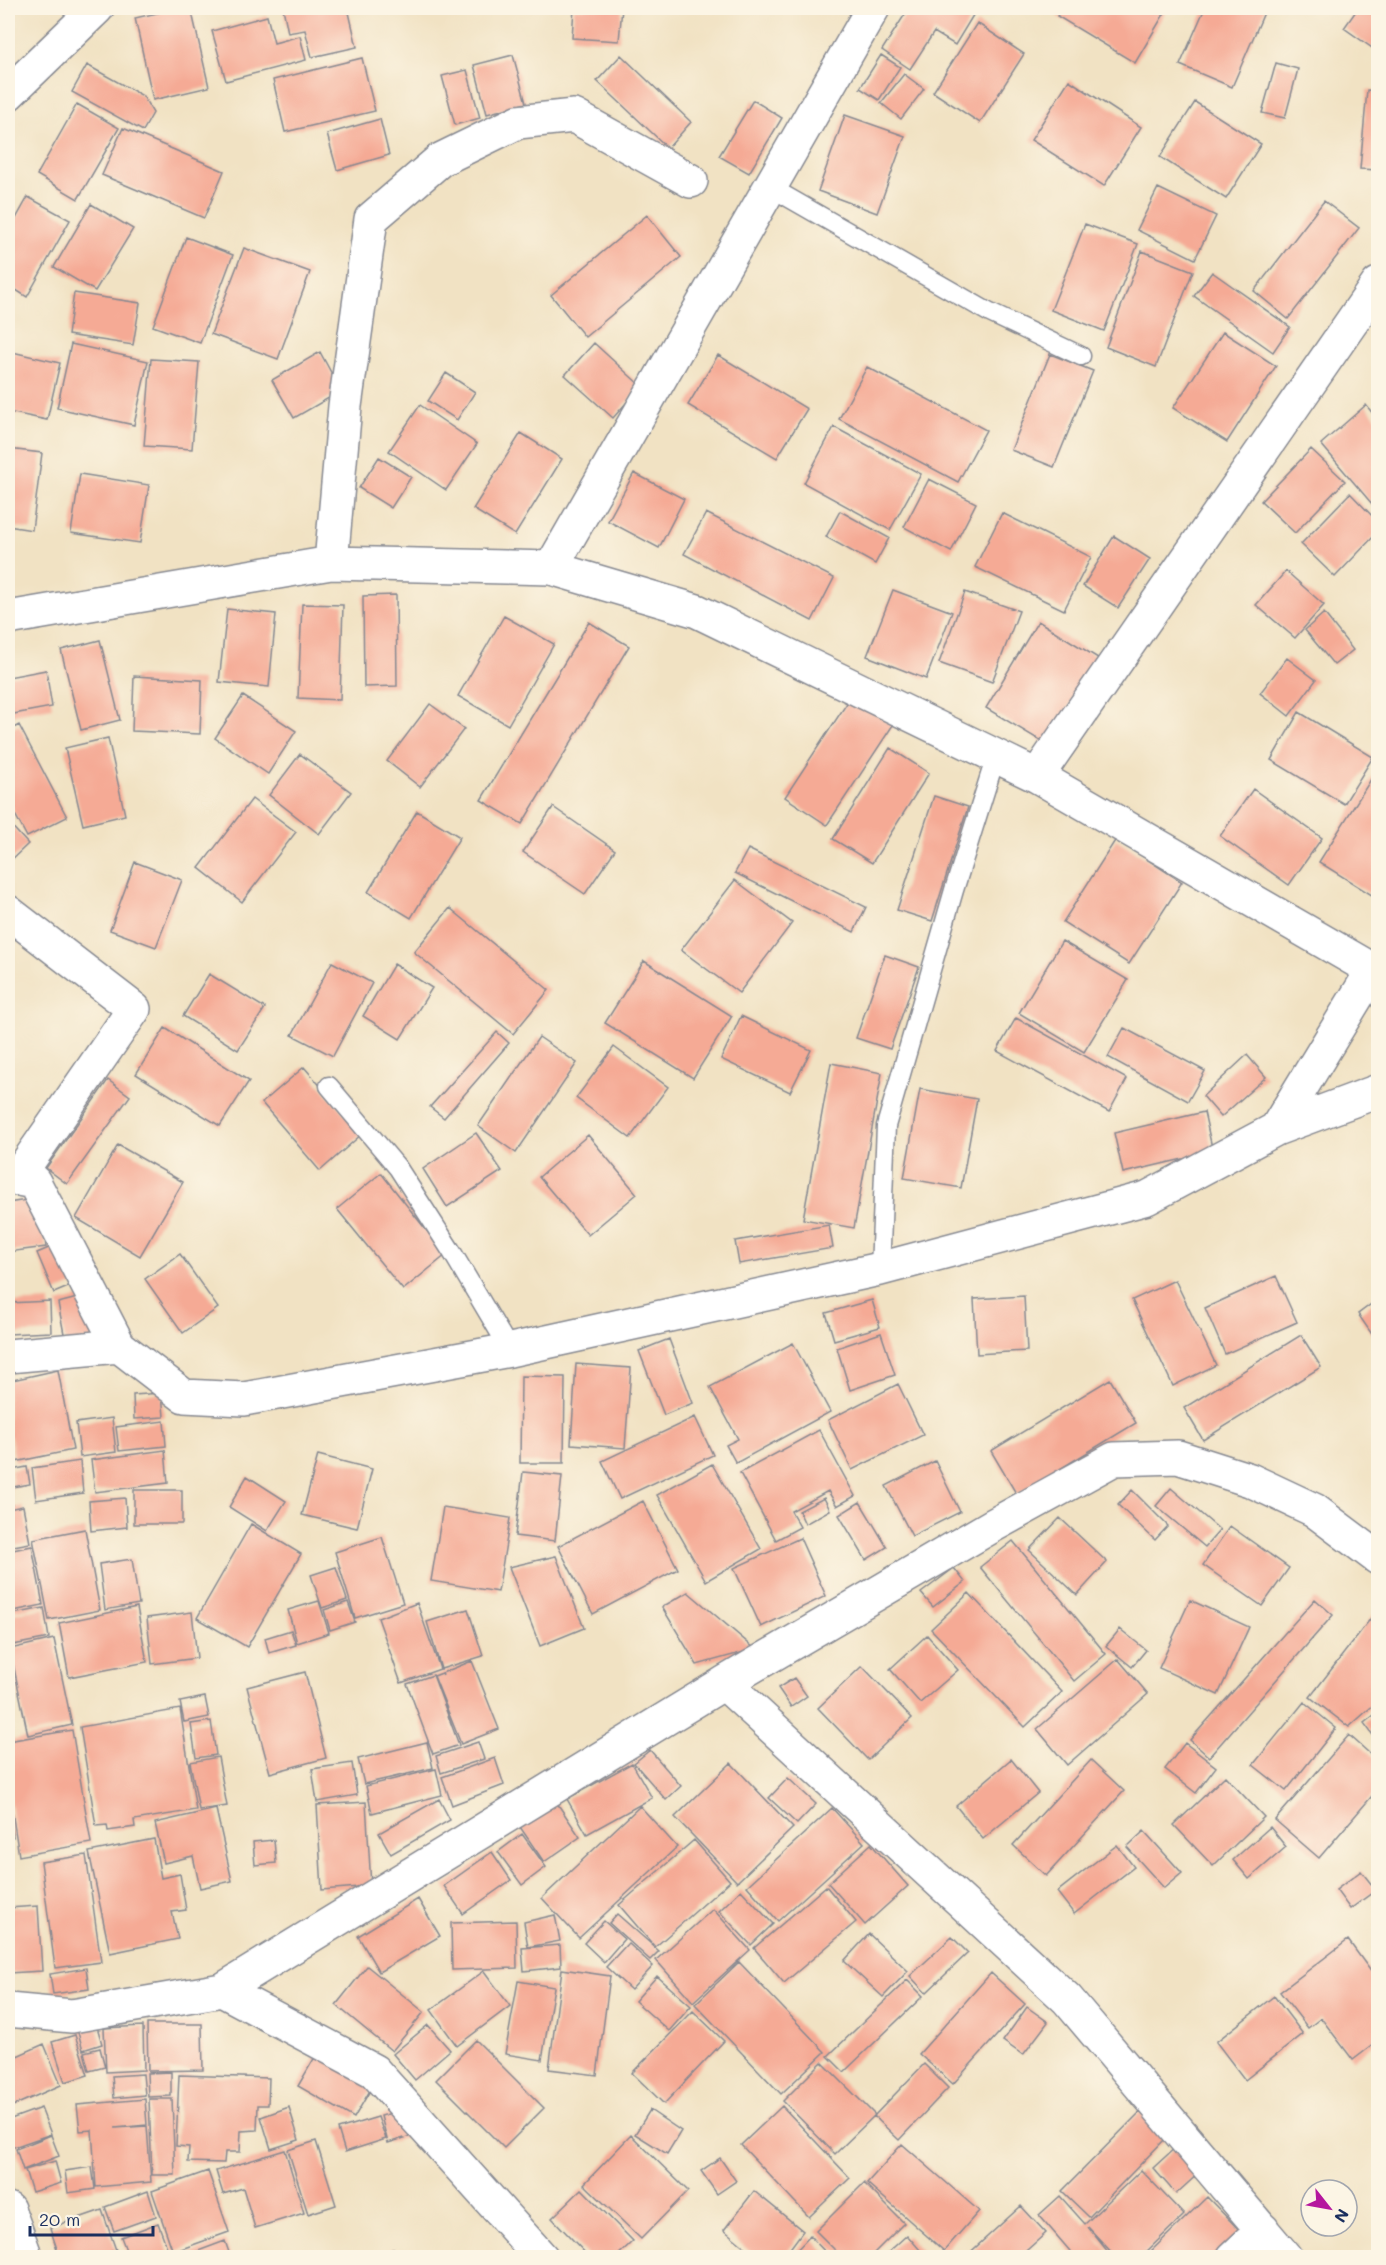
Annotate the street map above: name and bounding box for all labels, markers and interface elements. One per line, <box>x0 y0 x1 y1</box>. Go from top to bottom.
north arrow <box>1299 2178 1359 2238</box>
scale bar <box>30 2199 153 2237</box>
text: N <box>1330 2205 1354 2227</box>
text: 20 m <box>39 2207 80 2231</box>

